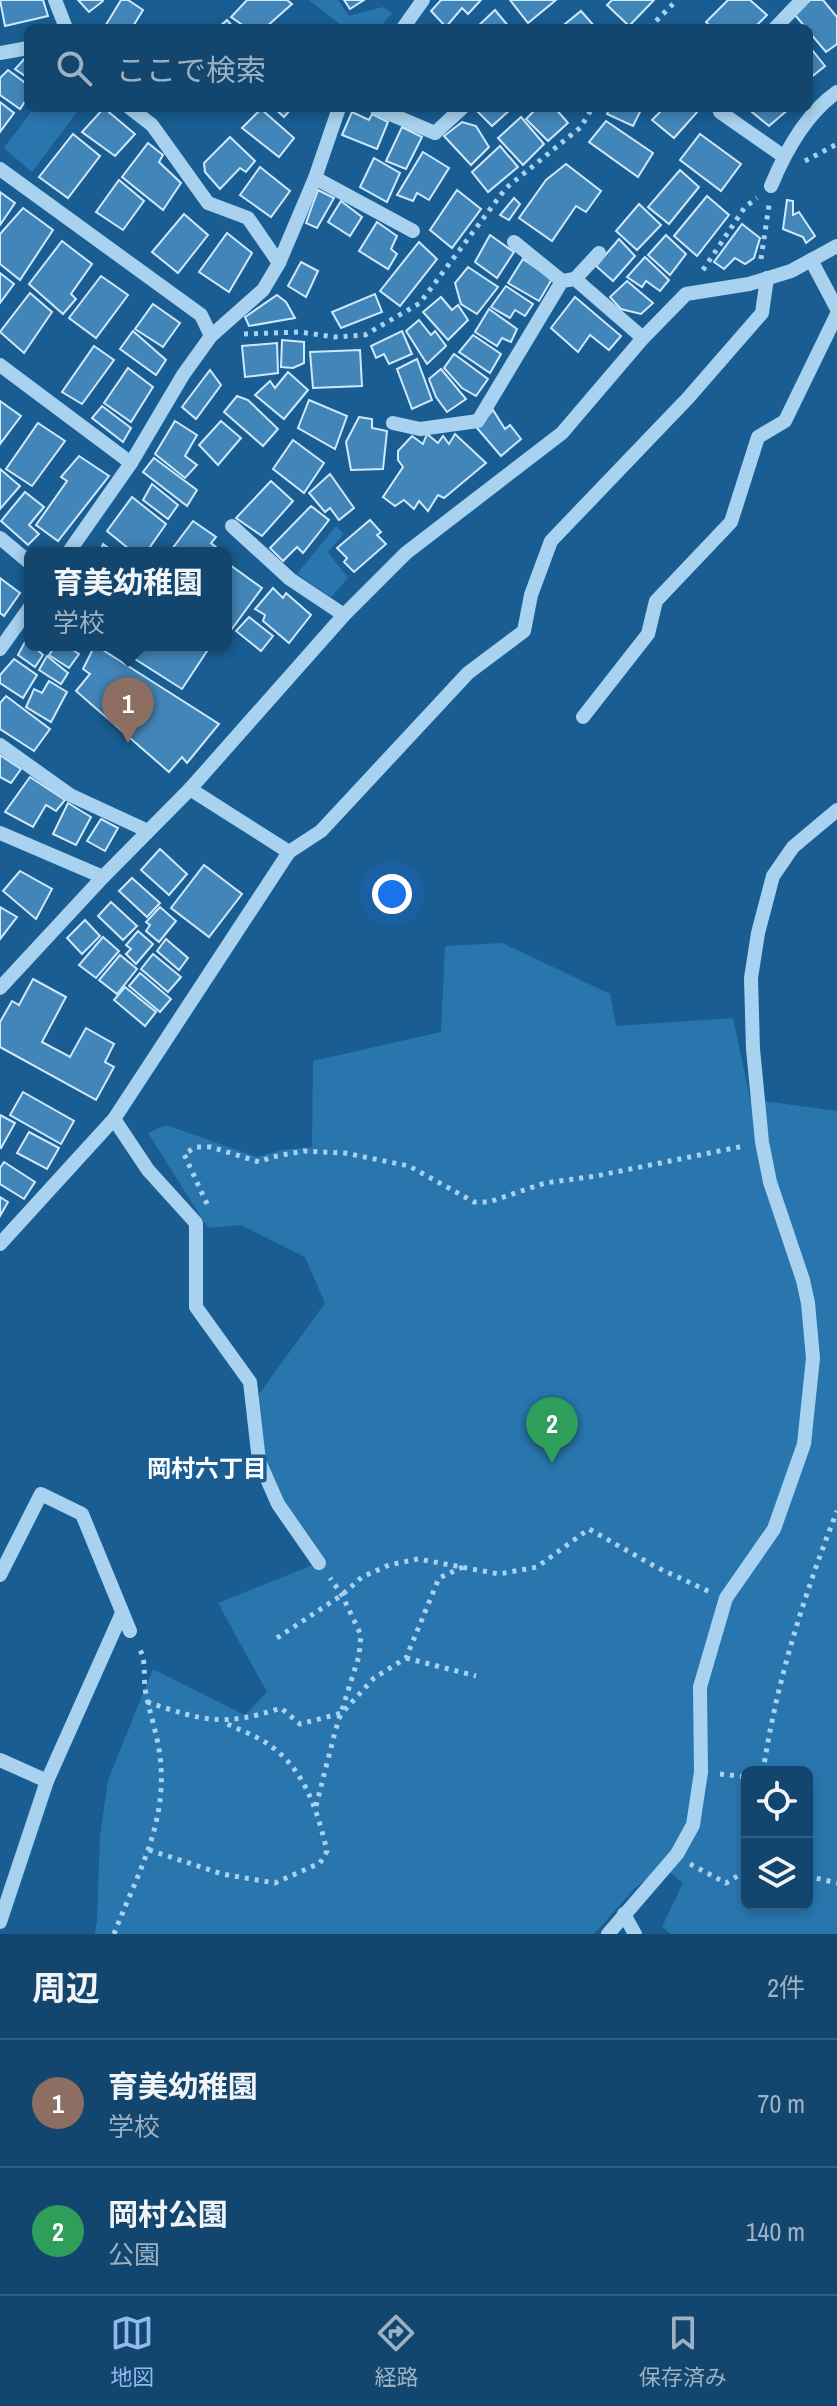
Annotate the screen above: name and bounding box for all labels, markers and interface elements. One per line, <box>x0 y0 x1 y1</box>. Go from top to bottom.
search box <box>24 24 813 112</box>
icon: search <box>52 46 96 90</box>
text: ここで検索 <box>116 50 266 90</box>
popup <box>24 547 232 651</box>
text: 育美幼稚園 <box>53 562 203 602</box>
text: 学校 <box>53 605 105 640</box>
pin: 1 <box>102 677 154 743</box>
your location <box>372 874 412 914</box>
pin: 2 <box>526 1397 578 1463</box>
district label: 岡村六丁目 <box>147 1452 267 1484</box>
map controls <box>741 1766 813 1910</box>
button: locate <box>741 1766 813 1838</box>
button: layers <box>741 1838 813 1910</box>
text: 周辺 <box>32 1965 100 2011</box>
text: 2件 <box>767 1970 805 2005</box>
text: 育美幼稚園 <box>108 2066 258 2106</box>
text: 1 <box>52 2086 64 2121</box>
text: 70 m <box>758 2086 805 2121</box>
text: 学校 <box>108 2109 160 2144</box>
text: 岡村公園 <box>108 2194 228 2234</box>
text: 2 <box>52 2214 64 2249</box>
text: 140 m <box>746 2214 805 2249</box>
text: 公園 <box>108 2237 160 2272</box>
tab: 地図 <box>110 2311 154 2392</box>
tab: 経路 <box>374 2311 419 2392</box>
tab: 保存済み <box>639 2311 727 2392</box>

